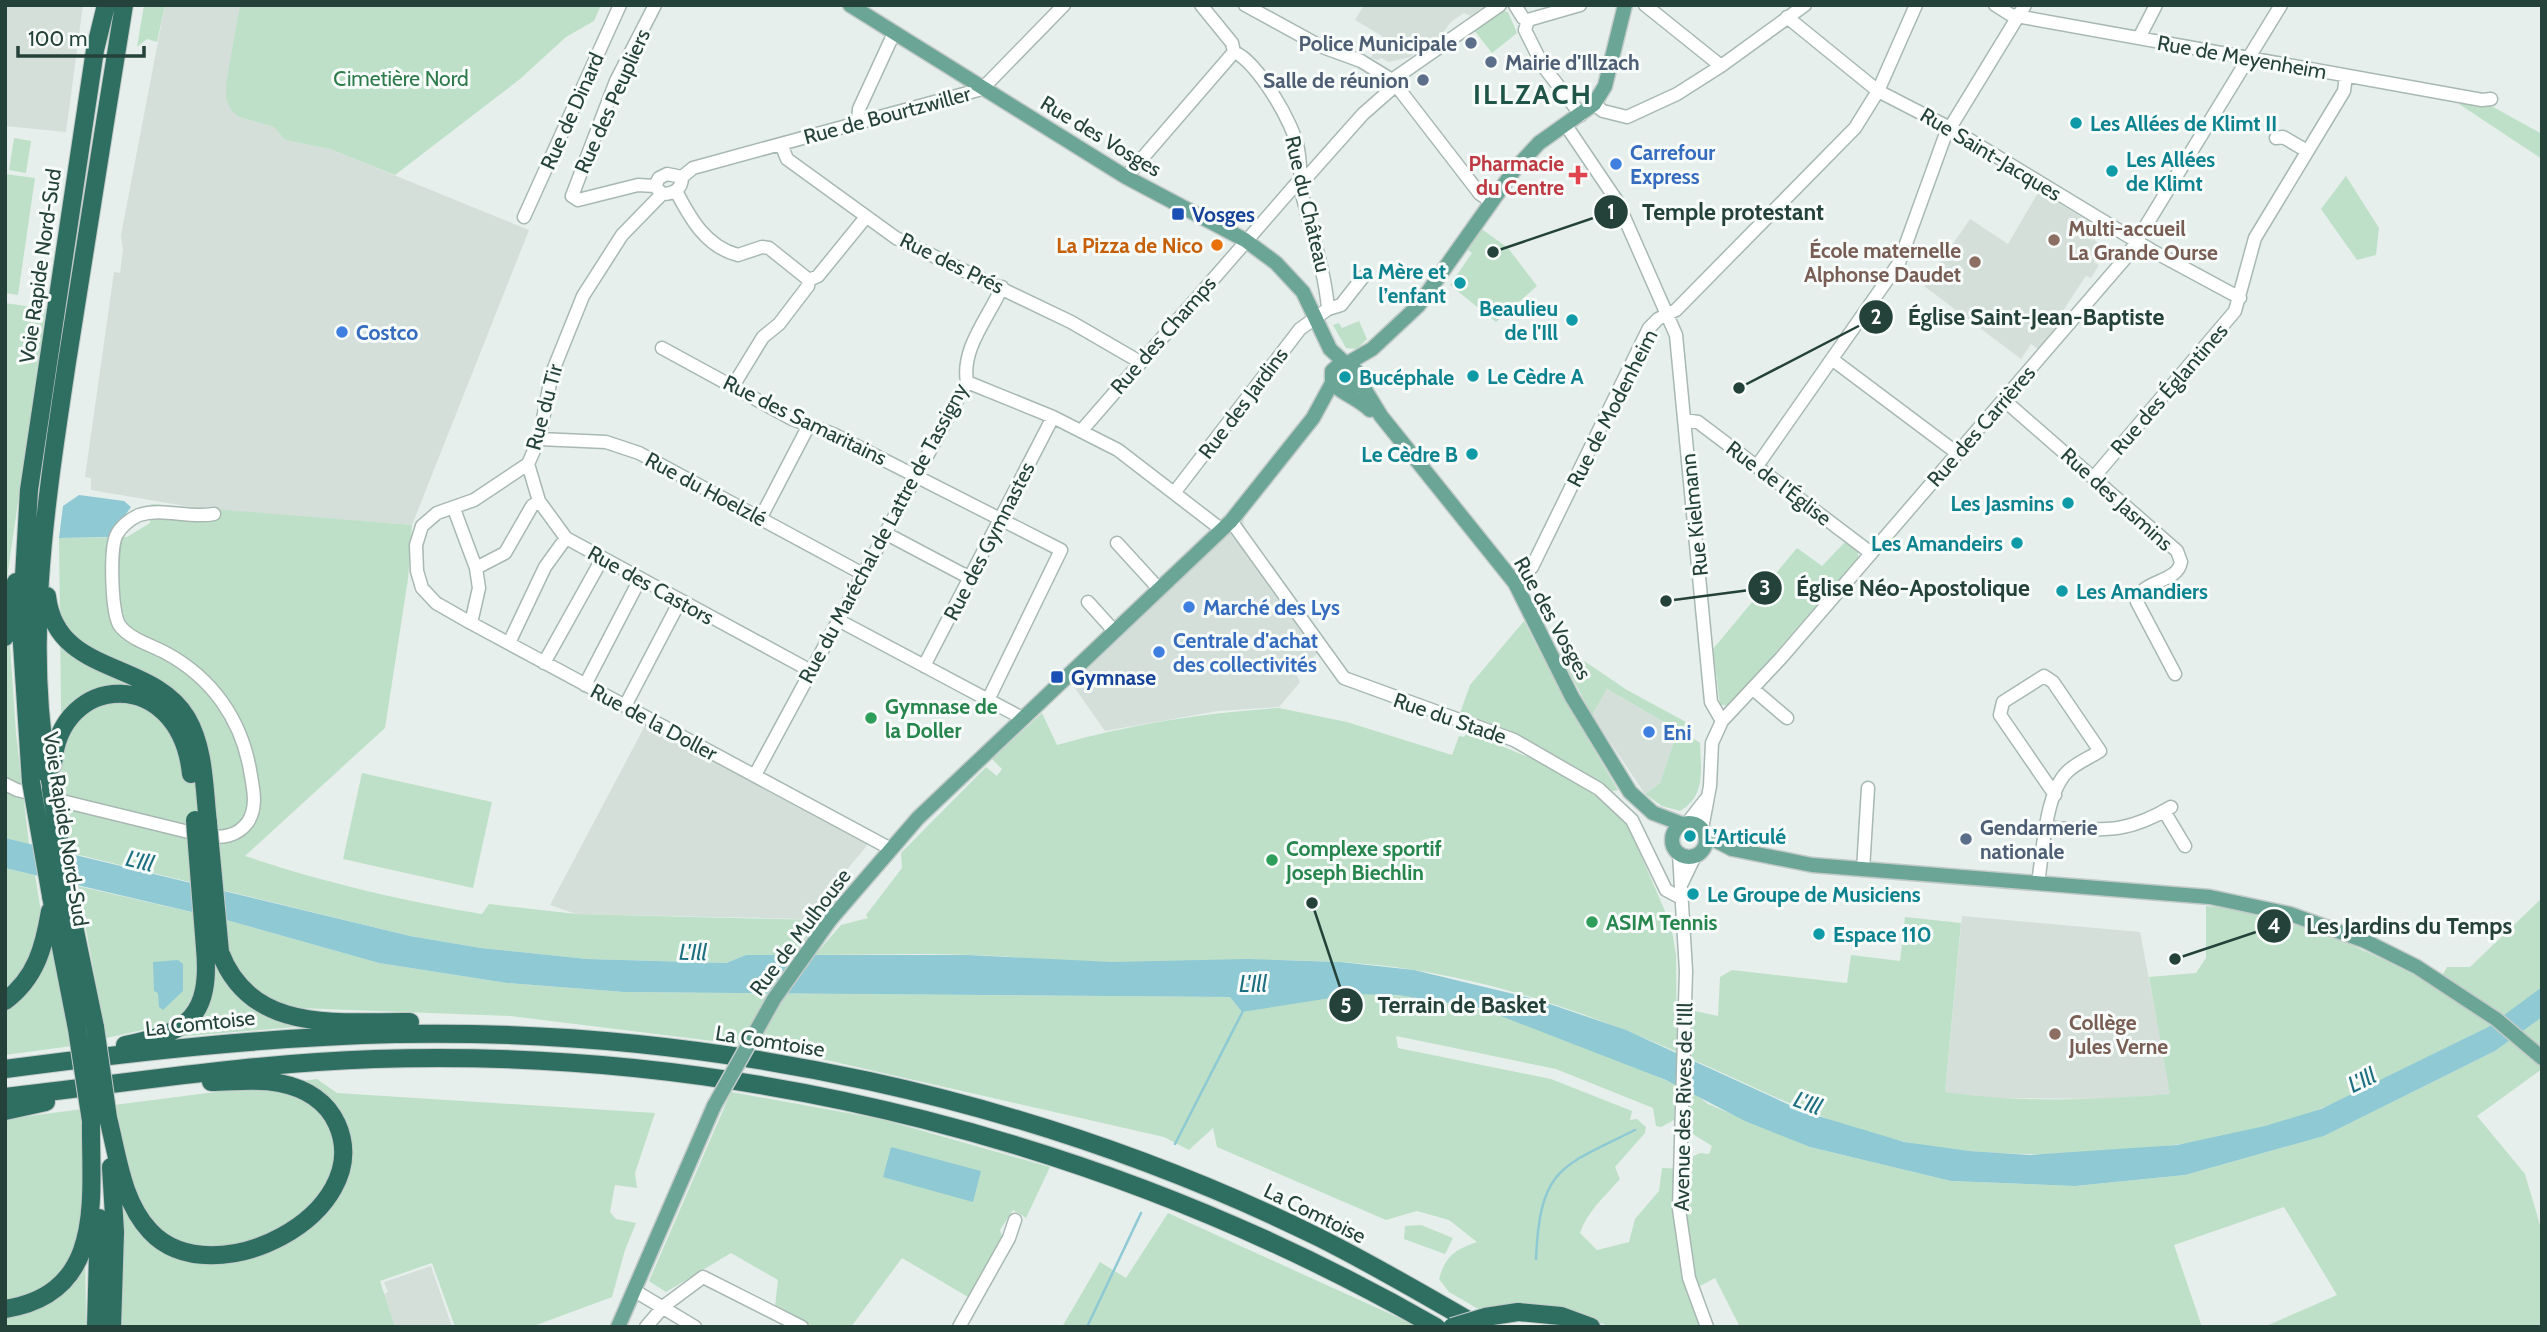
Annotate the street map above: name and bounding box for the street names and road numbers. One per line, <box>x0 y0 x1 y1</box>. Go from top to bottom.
street label: Rue des Peupliers <box>569 25 655 177</box>
street label: Rue de Meyenheim <box>2155 30 2329 84</box>
street label: Rue de Dinard <box>535 49 609 173</box>
street label: Rue de Bourtzwiller <box>801 81 973 149</box>
street label: Rue des Vosges <box>1036 90 1166 182</box>
street label: Rue Saint-Jacques <box>1916 102 2066 206</box>
street label: Rue du Château <box>1280 133 1336 275</box>
street label: Voie Rapide Nord-Sud <box>14 167 66 365</box>
street label: Rue des Prés <box>896 227 1008 299</box>
street label: Rue des Champs <box>1105 271 1221 399</box>
street label: Rue des Églantines <box>2105 318 2233 460</box>
street label: Rue de Modenheim <box>1561 325 1663 491</box>
street label: Rue des Jardins <box>1193 342 1293 464</box>
street label: Rue des Carrières <box>1922 360 2040 492</box>
street label: Rue du Tir <box>520 361 568 453</box>
street label: Rue des Samaritains <box>719 370 891 471</box>
street label: Rue du Maréchal de Lattre de Tassigny <box>793 378 973 687</box>
street label: Rue de l'Église <box>1722 435 1837 531</box>
street label: Rue des Jasmins <box>2056 442 2178 556</box>
street label: Rue du Hoelzlé <box>641 447 771 532</box>
street label: Rue Kielmann <box>1675 452 1713 578</box>
street label: Rue des Gymnastes <box>938 457 1040 624</box>
street label: Rue des Castors <box>584 540 719 630</box>
street label: Rue des Vosges <box>1509 552 1597 684</box>
street label: Rue de la Doller <box>586 678 722 766</box>
street label: Rue du Stade <box>1390 687 1510 749</box>
street label: Voie Rapide Nord-Sud <box>38 730 94 928</box>
street label: Rue de Mulhouse <box>744 864 856 1000</box>
street label: Avenue des Rives de l'Ill <box>1669 1002 1697 1212</box>
street label: La Comtoise <box>144 1005 256 1041</box>
street label: La Comtoise <box>714 1020 827 1062</box>
street label: La Comtoise <box>1260 1178 1370 1248</box>

